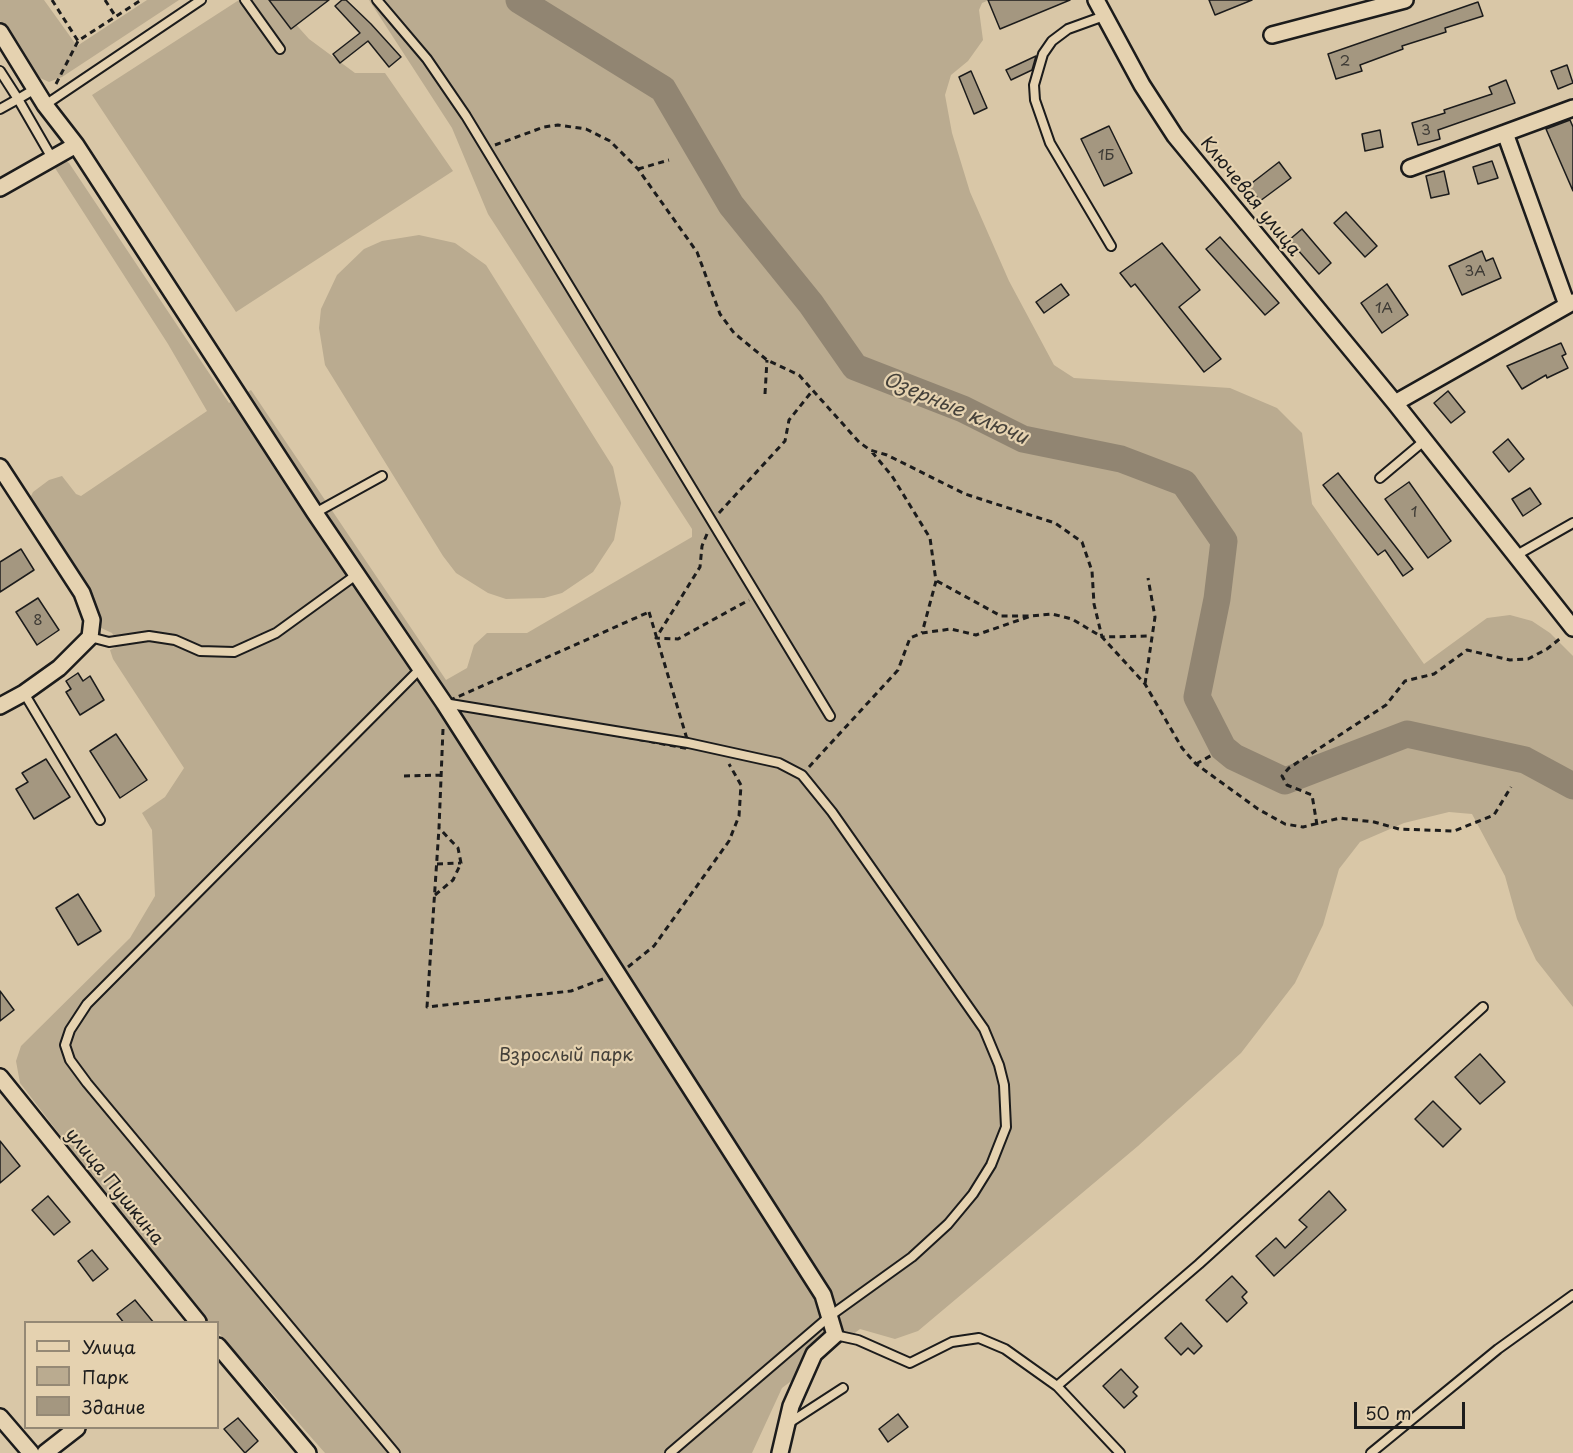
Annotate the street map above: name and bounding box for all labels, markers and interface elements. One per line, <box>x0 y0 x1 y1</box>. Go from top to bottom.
house number: 2 <box>1340 53 1350 71</box>
house number: 3 <box>1421 122 1431 140</box>
street label: Ключевая улица <box>1195 133 1305 261</box>
house number: 1Б <box>1098 147 1114 165</box>
house number: 3А <box>1464 263 1486 281</box>
house number: 1А <box>1375 300 1393 318</box>
water label: Озерные ключи <box>879 368 1031 450</box>
house number: 1 <box>1411 504 1417 522</box>
house number: 8 <box>33 612 43 630</box>
park label: Взрослый парк <box>499 1045 633 1067</box>
street label: улица Пушкина <box>60 1124 168 1250</box>
legend <box>24 1321 219 1429</box>
text: Улица <box>82 1333 136 1360</box>
text: Парк <box>82 1363 128 1390</box>
scale bar <box>1357 1390 1468 1428</box>
text: Здание <box>82 1393 145 1420</box>
text: 50 m <box>1365 1399 1412 1426</box>

